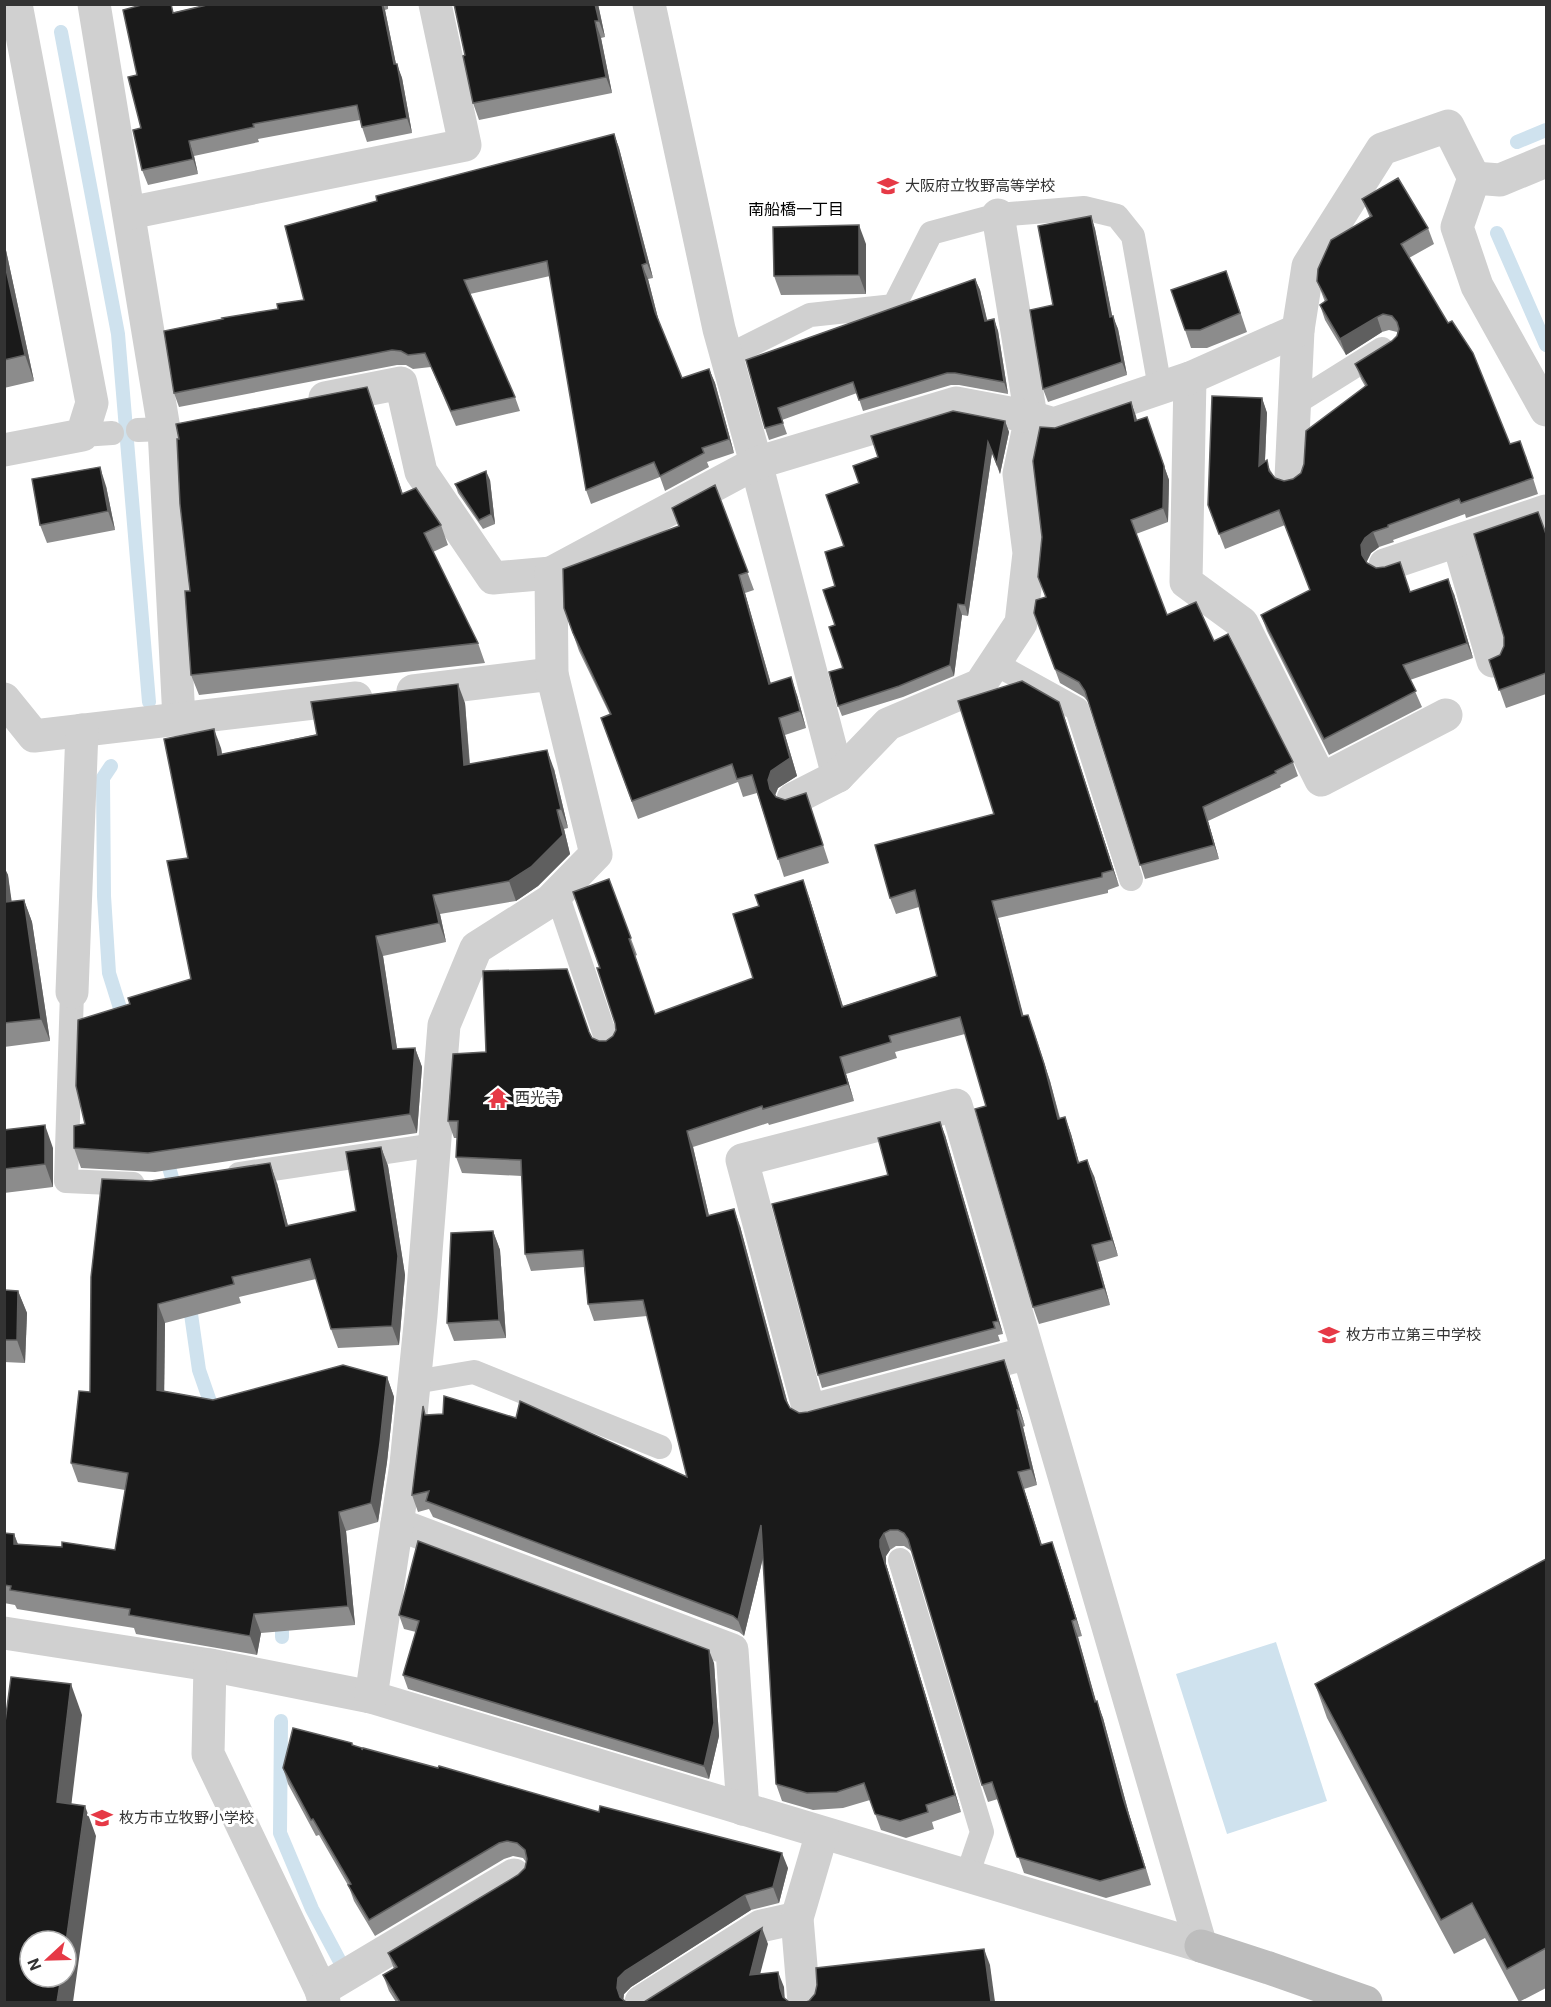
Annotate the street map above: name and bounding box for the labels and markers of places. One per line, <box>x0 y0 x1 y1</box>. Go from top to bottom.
school or university icon: 大阪府立牧野高等学校 <box>876 174 900 198</box>
place label: 大阪府立牧野高等学校 <box>905 177 1055 195</box>
temple icon: 西光寺 <box>486 1086 510 1110</box>
place label: 西光寺 <box>515 1089 560 1107</box>
school or university icon: 枚方市立第三中学校 <box>1317 1323 1341 1347</box>
place label: 枚方市立第三中学校 <box>1346 1326 1481 1344</box>
school or university icon: 枚方市立牧野小学校 <box>90 1806 114 1830</box>
place label: 枚方市立牧野小学校 <box>119 1809 254 1827</box>

